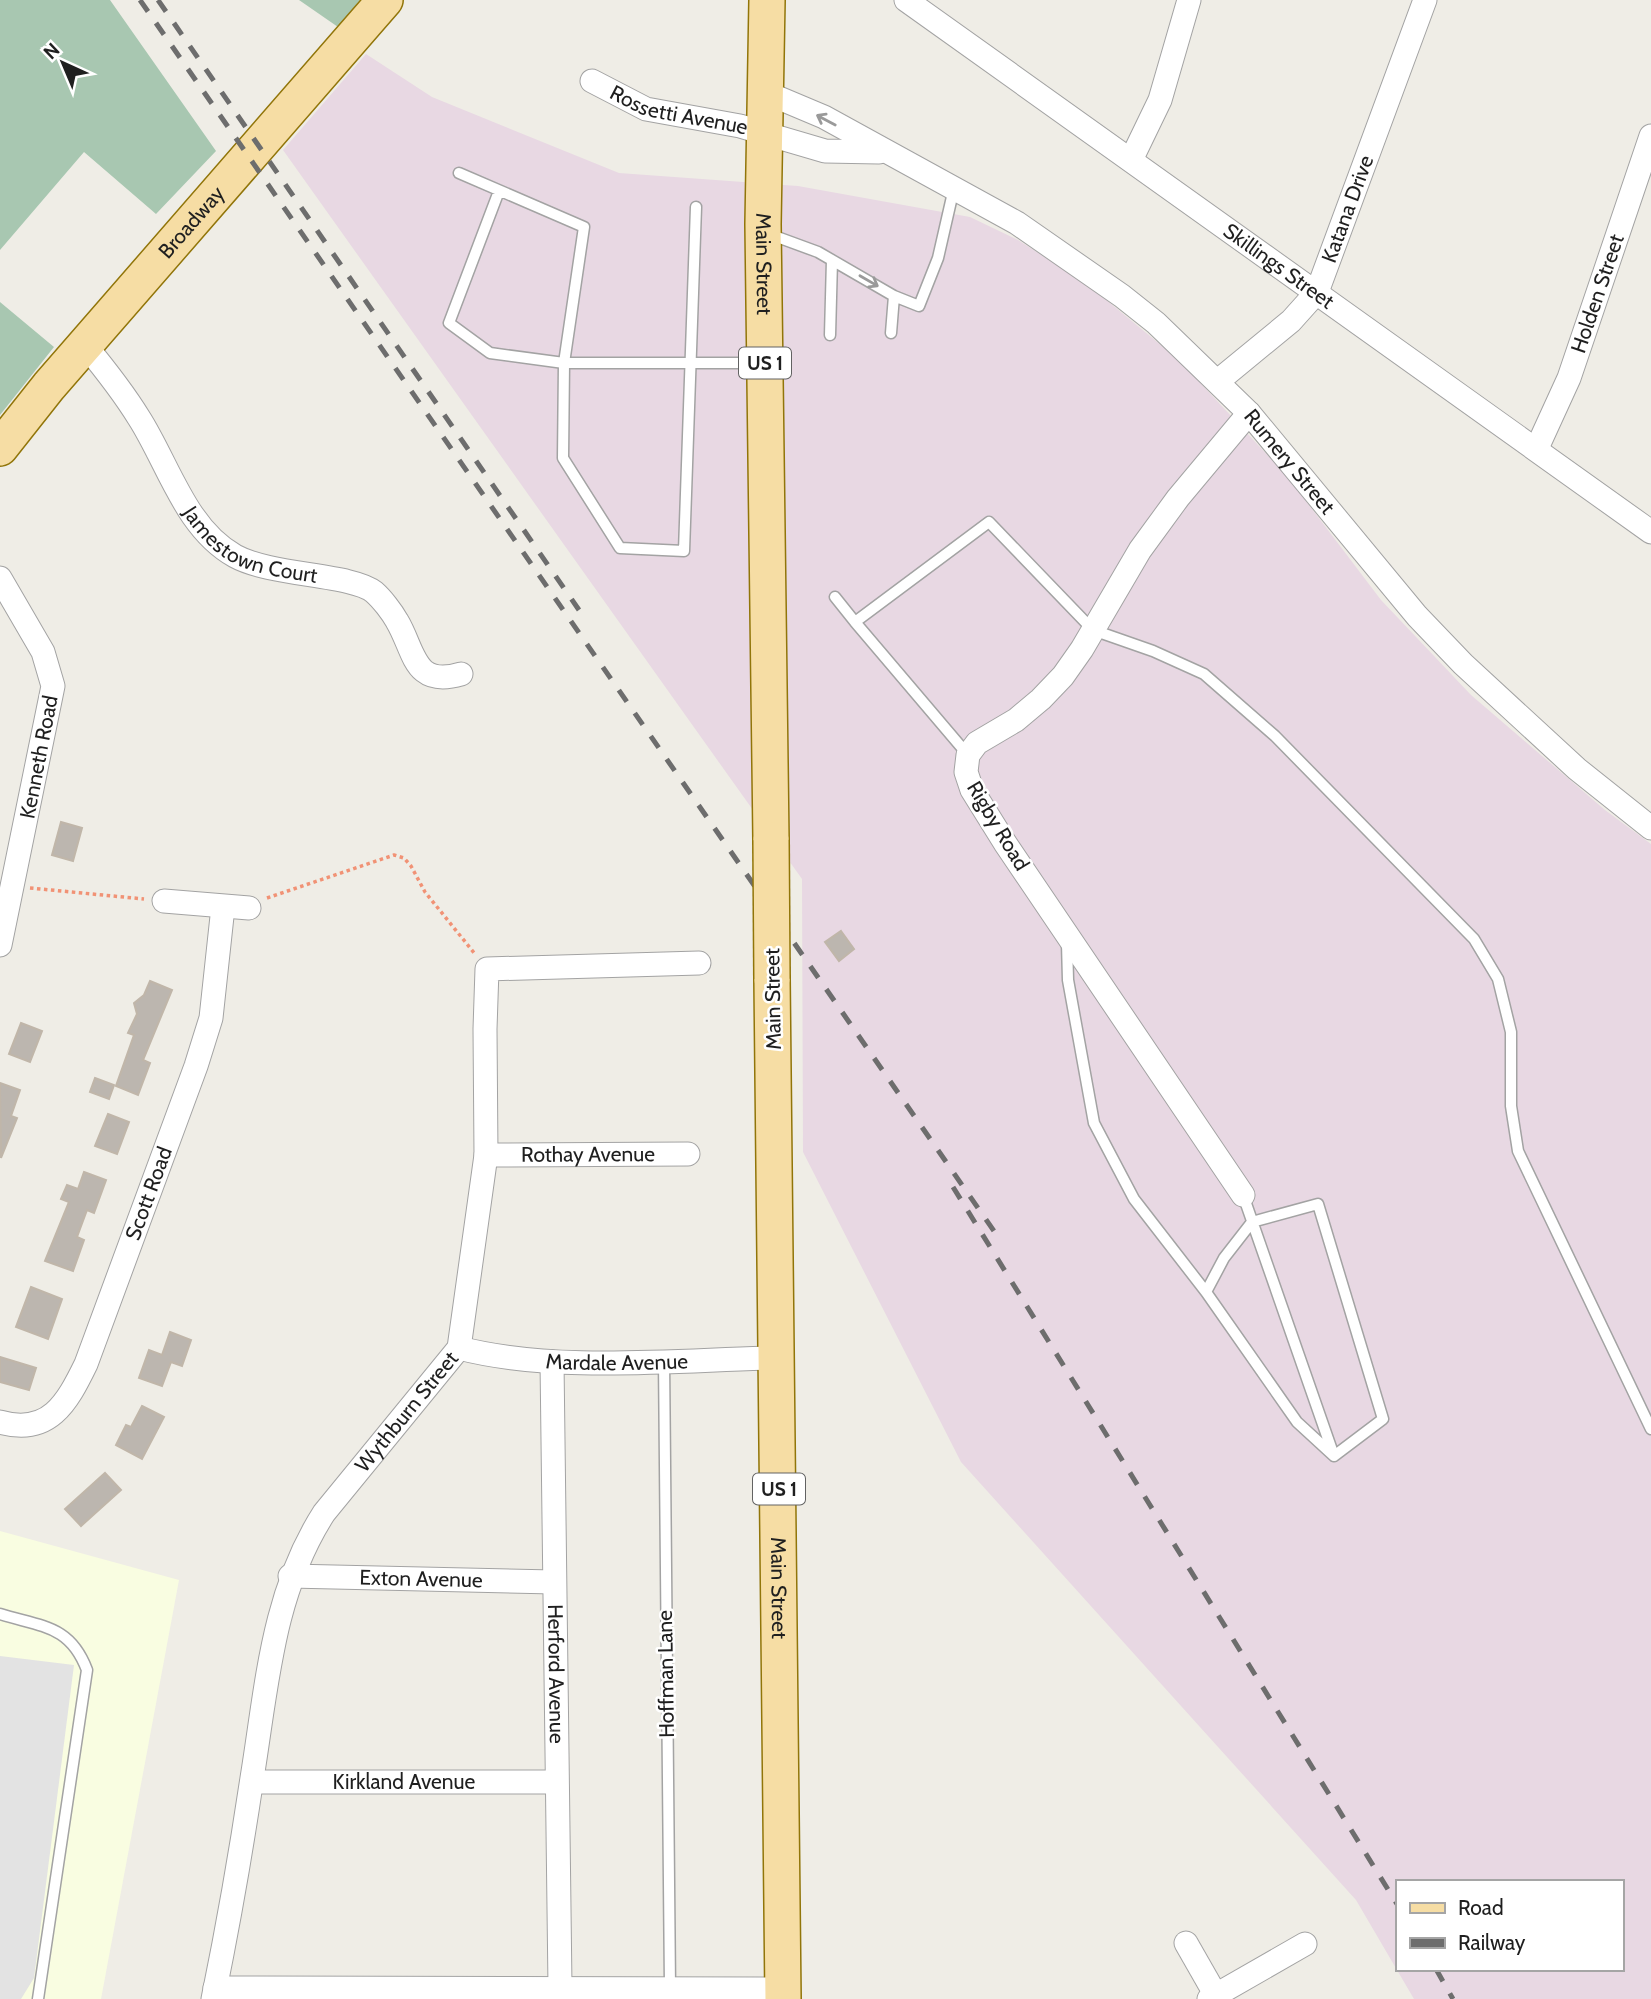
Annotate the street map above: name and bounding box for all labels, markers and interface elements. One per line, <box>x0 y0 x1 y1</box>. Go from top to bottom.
north arrow <box>28 28 98 98</box>
text: N <box>39 38 64 64</box>
street label: Rossetti Avenue <box>606 80 751 140</box>
one-way arrow <box>816 112 837 126</box>
street label: Katana Drive <box>1316 151 1379 266</box>
street label: Broadway <box>153 180 230 263</box>
street label: Main Street <box>751 213 777 315</box>
street label: Skillings Street <box>1219 218 1339 314</box>
street label: Holden Street <box>1565 231 1629 356</box>
one-way arrow <box>858 275 879 288</box>
road number: US 1 <box>739 348 791 378</box>
street label: Rumery Street <box>1239 404 1340 519</box>
street label: Jamestown Court <box>177 501 319 588</box>
street label: Kenneth Road <box>14 693 63 821</box>
street label: Rigby Road <box>962 777 1035 875</box>
street label: Main Street <box>759 948 786 1050</box>
street label: Rothay Avenue <box>521 1141 655 1167</box>
street label: Scott Road <box>120 1143 177 1243</box>
street label: Wythburn Street <box>350 1346 463 1477</box>
street label: Mardale Avenue <box>545 1348 689 1375</box>
road number: US 1 <box>753 1474 805 1504</box>
street label: Main Street <box>766 1537 792 1639</box>
street label: Exton Avenue <box>359 1565 483 1592</box>
street label: Herford Avenue <box>543 1604 570 1744</box>
street label: Hoffman Lane <box>652 1610 679 1738</box>
street label: Kirkland Avenue <box>333 1769 476 1794</box>
legend <box>1396 1880 1623 1971</box>
text: Road <box>1458 1895 1504 1920</box>
text: Railway <box>1458 1930 1526 1955</box>

